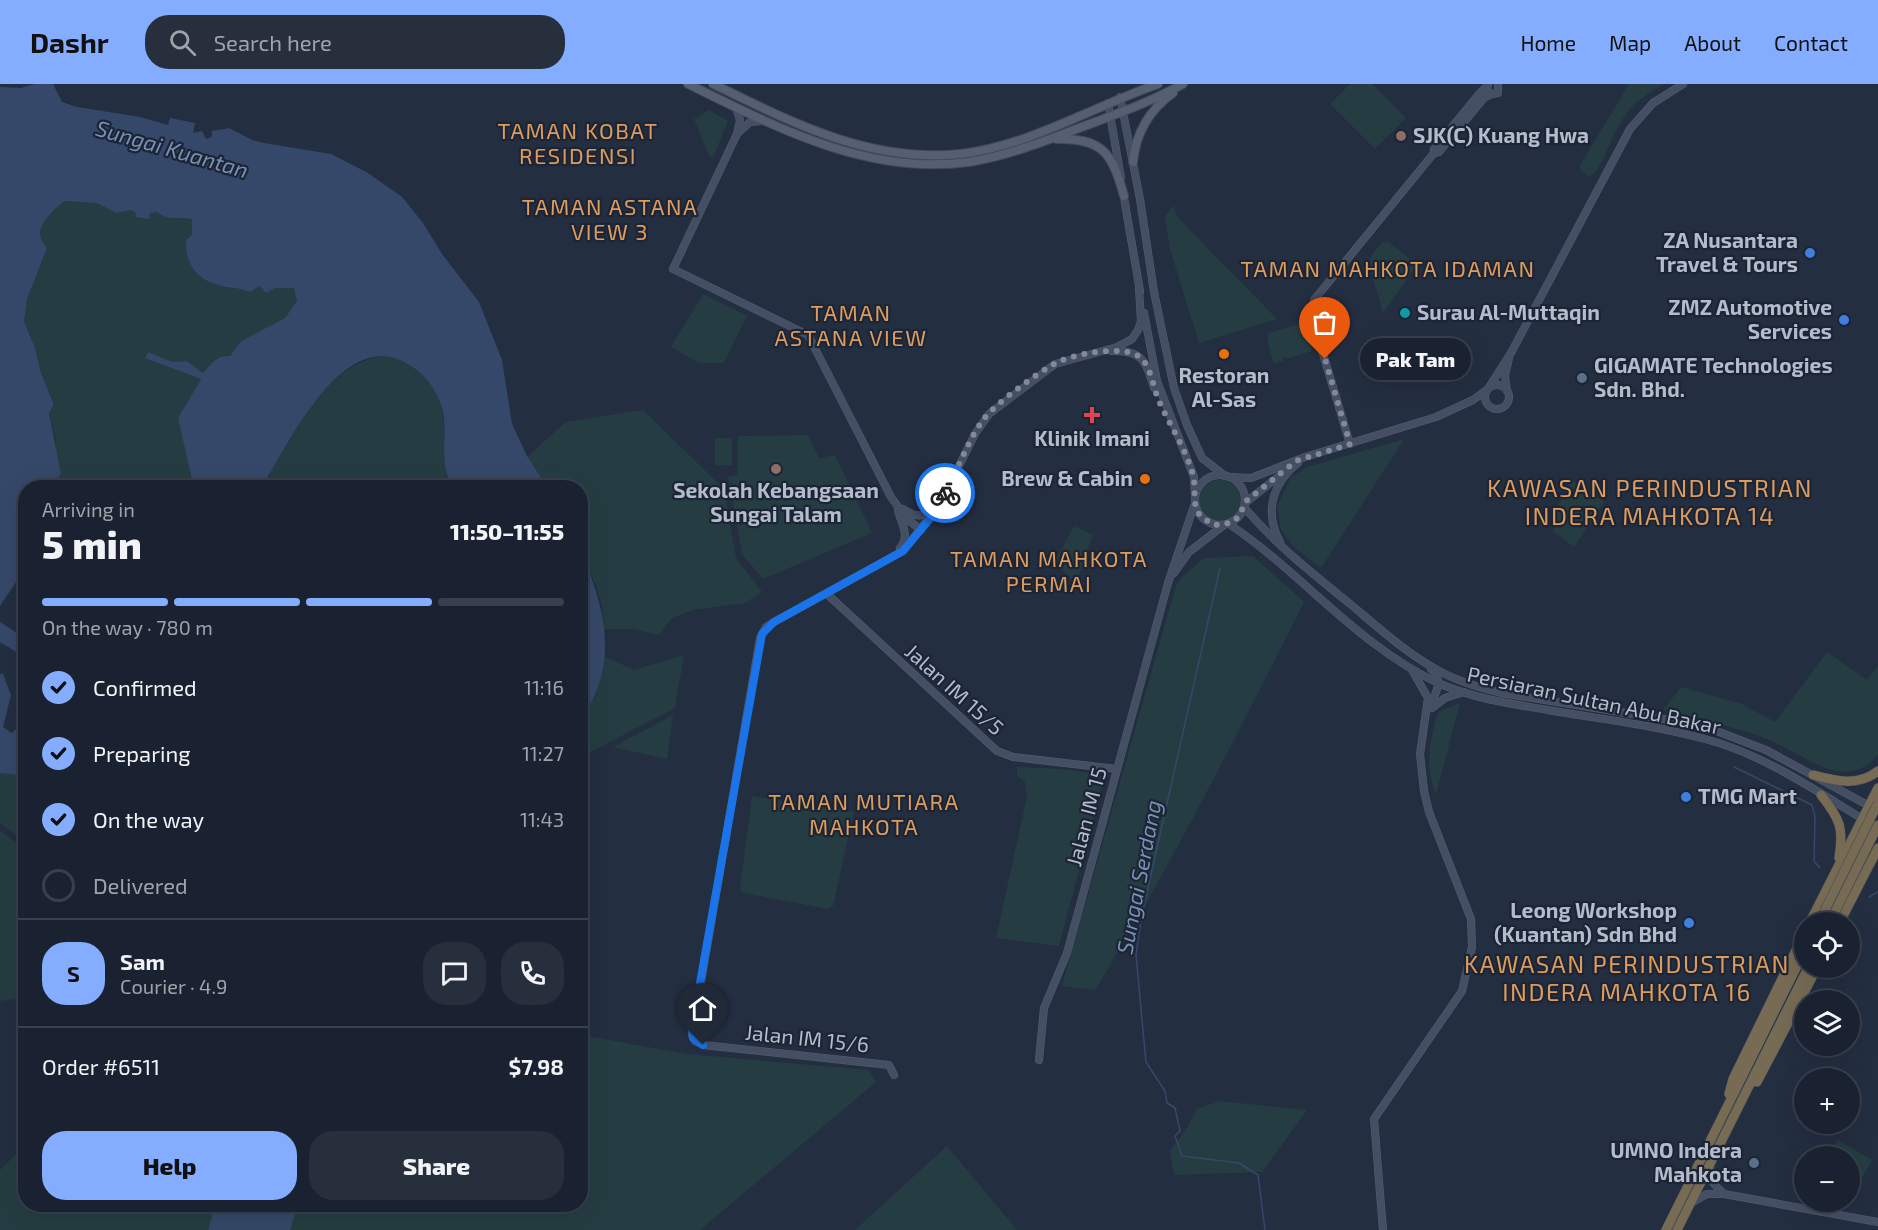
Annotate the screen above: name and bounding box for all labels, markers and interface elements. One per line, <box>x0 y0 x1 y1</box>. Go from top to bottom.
search box <box>145 15 565 69</box>
text: Dashr <box>30 25 109 59</box>
icon: search <box>166 26 199 59</box>
text: Search here <box>214 29 332 55</box>
text: Home <box>1520 30 1576 55</box>
text: Map <box>1609 30 1651 55</box>
text: About <box>1684 30 1741 55</box>
text: Contact <box>1774 30 1848 55</box>
water label: Sungai Kuantan <box>93 114 252 182</box>
district label: TAMAN KOBAT RESIDENSI <box>497 117 659 168</box>
place label: SJK(C) Kuang Hwa <box>1413 122 1589 147</box>
marker: SJK(C) Kuang Hwa <box>1394 129 1408 143</box>
district label: TAMAN ASTANA VIEW 3 <box>522 193 698 244</box>
place label: ZA Nusantara Travel & Tours <box>1656 227 1798 276</box>
marker: ZA Nusantara Travel & Tours <box>1803 246 1817 260</box>
district label: TAMAN MAHKOTA IDAMAN <box>1240 255 1536 281</box>
place label: ZMZ Automotive Services <box>1668 294 1832 343</box>
pin <box>1299 297 1350 359</box>
district label: TAMAN ASTANA VIEW <box>774 299 928 350</box>
place label: Surau Al-Muttaqin <box>1417 299 1600 324</box>
icon: bag <box>1308 306 1341 339</box>
marker: Surau Al-Muttaqin <box>1398 306 1412 320</box>
marker: ZMZ Automotive Services <box>1837 313 1851 327</box>
callout: Pak Tam <box>1361 338 1472 380</box>
marker: Restoran Al-Sas <box>1217 347 1231 361</box>
text: Pak Tam <box>1376 347 1455 371</box>
place label: GIGAMATE Technologies Sdn. Bhd. <box>1594 352 1833 401</box>
place label: Restoran Al-Sas <box>1179 362 1269 411</box>
marker: GIGAMATE Technologies Sdn. Bhd. <box>1575 371 1589 385</box>
marker: Klinik Imani <box>1083 406 1101 424</box>
place label: Klinik Imani <box>1034 425 1150 450</box>
marker: Sekolah Kebangsaan Sungai Talam <box>769 462 783 476</box>
courier <box>915 463 975 523</box>
place label: Brew & Cabin <box>1001 465 1133 490</box>
marker: Brew & Cabin <box>1138 472 1152 486</box>
district label: KAWASAN PERINDUSTRIAN INDERA MAHKOTA 14 <box>1487 473 1813 530</box>
place label: Sekolah Kebangsaan Sungai Talam <box>673 477 879 526</box>
icon: bike <box>929 477 962 510</box>
text: Arriving in <box>42 497 135 521</box>
text: 11:50–11:55 <box>450 518 564 544</box>
text: 5 min <box>42 520 142 567</box>
district label: TAMAN MAHKOTA PERMAI <box>950 545 1148 596</box>
text: On the way · 780 m <box>42 615 213 639</box>
street label: Jalan IM 15/5 <box>901 638 1009 740</box>
street label: Persiaran Sultan Abu Bakar <box>1465 660 1724 739</box>
icon: check <box>42 671 75 704</box>
text: Confirmed <box>93 674 197 700</box>
text: 11:16 <box>524 675 564 699</box>
icon: check <box>42 737 75 770</box>
text: Preparing <box>93 740 191 766</box>
text: 11:27 <box>522 741 564 765</box>
street label: Jalan IM 15 <box>1060 764 1111 869</box>
place label: TMG Mart <box>1698 783 1797 808</box>
district label: TAMAN MUTIARA MAHKOTA <box>768 788 960 839</box>
marker: TMG Mart <box>1679 790 1693 804</box>
water label: Sungai Serdang <box>1110 798 1166 956</box>
icon: check <box>42 803 75 836</box>
text: On the way <box>93 806 204 832</box>
text: 11:43 <box>520 807 564 831</box>
text: Delivered <box>93 872 188 898</box>
place label: Leong Workshop (Kuantan) Sdn Bhd <box>1494 897 1677 946</box>
map controls <box>1794 912 1860 1212</box>
button: locate <box>1794 912 1860 978</box>
marker: Leong Workshop (Kuantan) Sdn Bhd <box>1682 916 1696 930</box>
button: chat <box>423 942 486 1005</box>
button: phone <box>501 942 564 1005</box>
text: Sam <box>120 948 165 974</box>
district label: KAWASAN PERINDUSTRIAN INDERA MAHKOTA 16 <box>1464 949 1790 1006</box>
text: S <box>67 960 80 986</box>
text: Courier · 4.9 <box>120 974 227 998</box>
pin <box>677 983 728 1045</box>
button: layers <box>1794 990 1860 1056</box>
icon: home <box>686 992 719 1025</box>
street label: Jalan IM 15/6 <box>744 1019 870 1056</box>
text: Order #6511 <box>42 1053 160 1079</box>
text: $7.98 <box>508 1053 564 1079</box>
button: + <box>1794 1068 1860 1134</box>
button: Help <box>42 1131 297 1200</box>
button: Share <box>309 1131 564 1200</box>
place label: UMNO Indera Mahkota <box>1610 1137 1742 1186</box>
button: − <box>1794 1146 1860 1212</box>
marker: UMNO Indera Mahkota <box>1747 1156 1761 1170</box>

